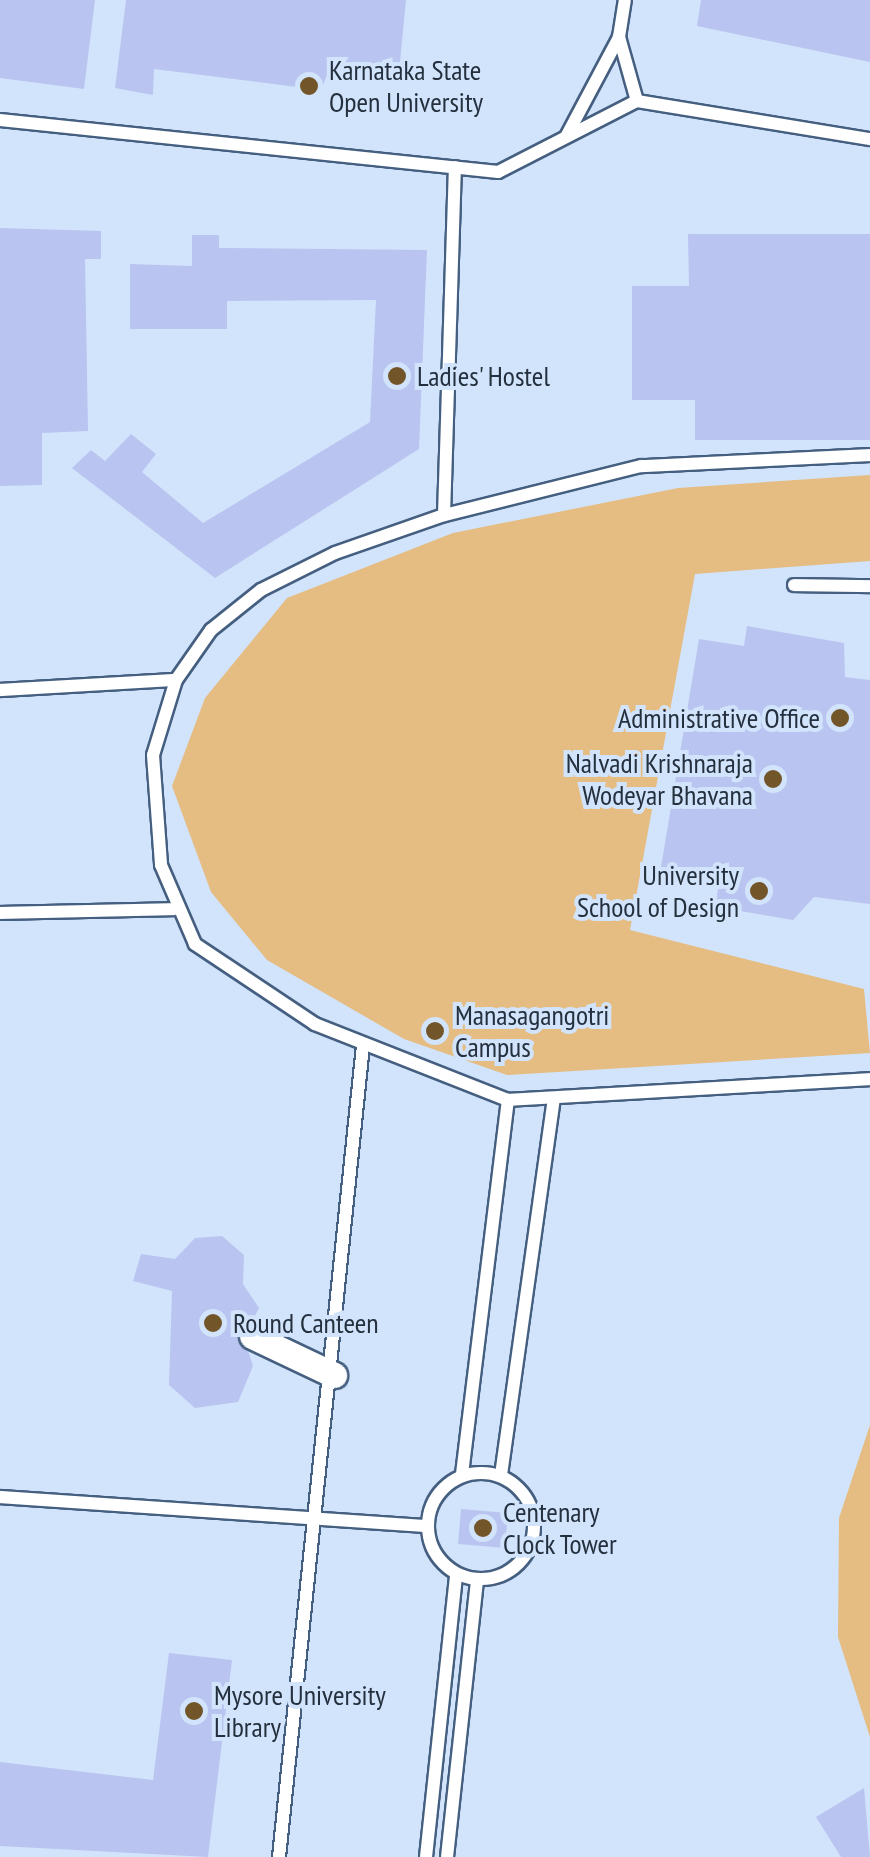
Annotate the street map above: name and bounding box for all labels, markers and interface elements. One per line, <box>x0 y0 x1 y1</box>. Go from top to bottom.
place label: Karnataka State Open University <box>329 53 483 119</box>
marker: Karnataka State Open University <box>298 75 320 97</box>
place label: Ladies' Hostel <box>417 359 552 393</box>
marker: Ladies' Hostel <box>386 365 408 387</box>
place label: Administrative Office <box>618 701 820 735</box>
marker: Administrative Office <box>829 707 851 729</box>
place label: Nalvadi Krishnaraja Wodeyar Bhavana <box>566 746 753 812</box>
marker: Nalvadi Krishnaraja Wodeyar Bhavana <box>762 768 784 790</box>
place label: University School of Design <box>577 858 739 924</box>
marker: University School of Design <box>748 880 770 902</box>
place label: Manasagangotri Campus <box>455 998 609 1064</box>
marker: Manasagangotri Campus <box>424 1020 446 1042</box>
place label: Round Canteen <box>233 1306 379 1340</box>
marker: Round Canteen <box>202 1312 224 1334</box>
place label: Centenary Clock Tower <box>503 1495 618 1561</box>
marker: Centenary Clock Tower <box>472 1517 494 1539</box>
place label: Mysore University Library <box>214 1678 386 1744</box>
marker: Mysore University Library <box>183 1700 205 1722</box>

